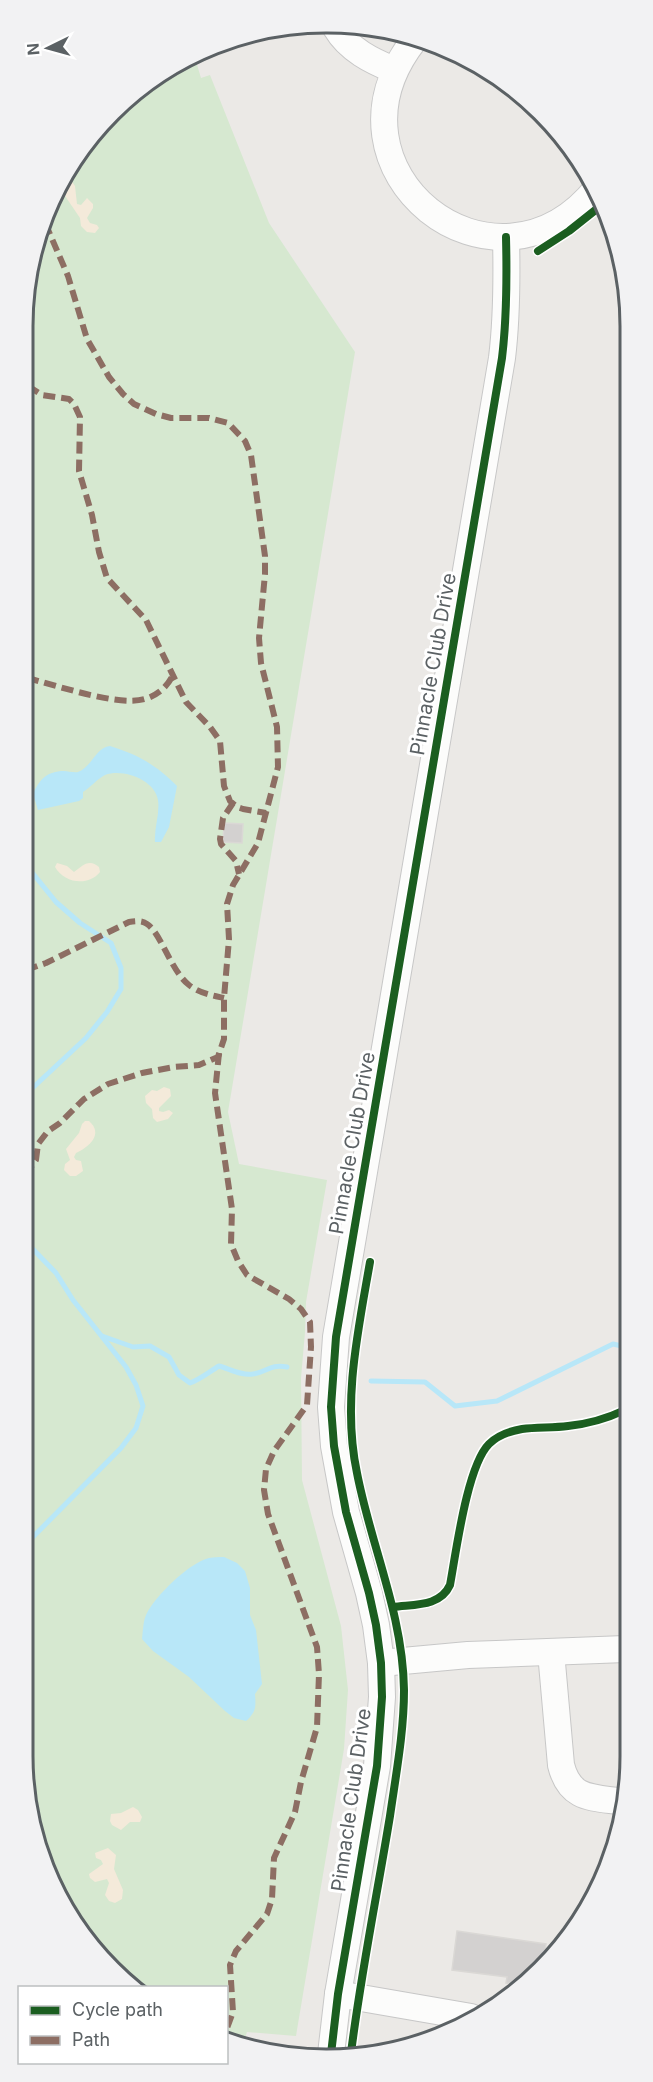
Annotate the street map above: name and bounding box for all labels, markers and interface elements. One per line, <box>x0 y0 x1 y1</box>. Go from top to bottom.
north arrow <box>18 18 78 78</box>
text: N <box>23 42 44 56</box>
street label: Pinnacle Club Drive <box>405 571 461 757</box>
street label: Pinnacle Club Drive <box>324 1050 380 1236</box>
street label: Pinnacle Club Drive <box>326 1707 376 1893</box>
legend <box>18 1986 228 2064</box>
text: Cycle path <box>72 1999 163 2020</box>
text: Path <box>72 2029 110 2050</box>

